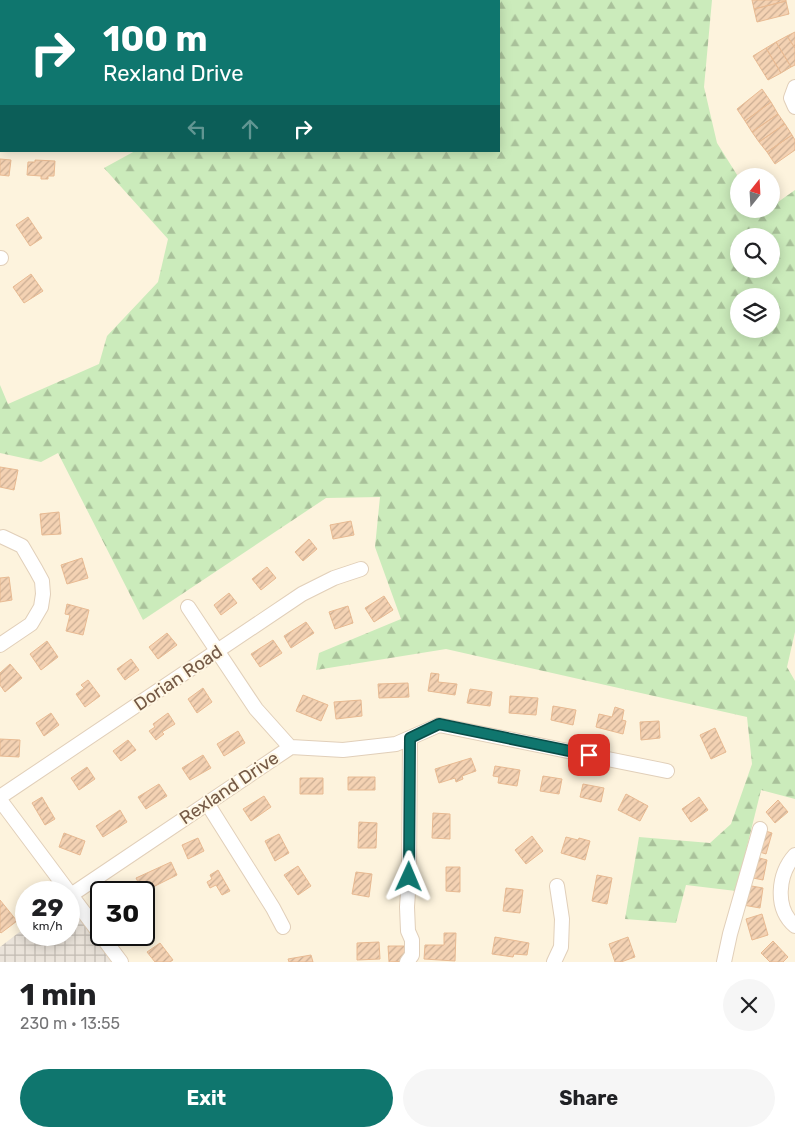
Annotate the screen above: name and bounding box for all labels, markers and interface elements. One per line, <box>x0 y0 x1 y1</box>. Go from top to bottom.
text: 100 m <box>103 18 208 60</box>
icon: right <box>20 20 85 85</box>
text: Rexland Drive <box>103 60 243 87</box>
icon: left <box>183 115 211 143</box>
icon: ahead <box>236 115 264 143</box>
icon: right <box>289 115 317 143</box>
north arrow <box>730 168 780 218</box>
map controls <box>730 168 780 338</box>
button: search <box>730 228 780 278</box>
button: layers <box>730 288 780 338</box>
street label: Dorian Road <box>130 640 226 716</box>
pin <box>568 734 610 776</box>
icon: arrive <box>575 741 603 769</box>
street label: Rexland Drive <box>175 747 283 829</box>
position arrow <box>382 850 434 902</box>
speed limit sign: 30 <box>90 881 155 946</box>
text: 29 <box>31 893 64 922</box>
text: km/h <box>33 919 62 933</box>
text: 1 min <box>20 977 97 1013</box>
button: close <box>723 979 775 1031</box>
text: 230 m · 13:55 <box>20 1014 120 1033</box>
button: Exit <box>20 1069 393 1127</box>
button: Share <box>403 1069 775 1127</box>

